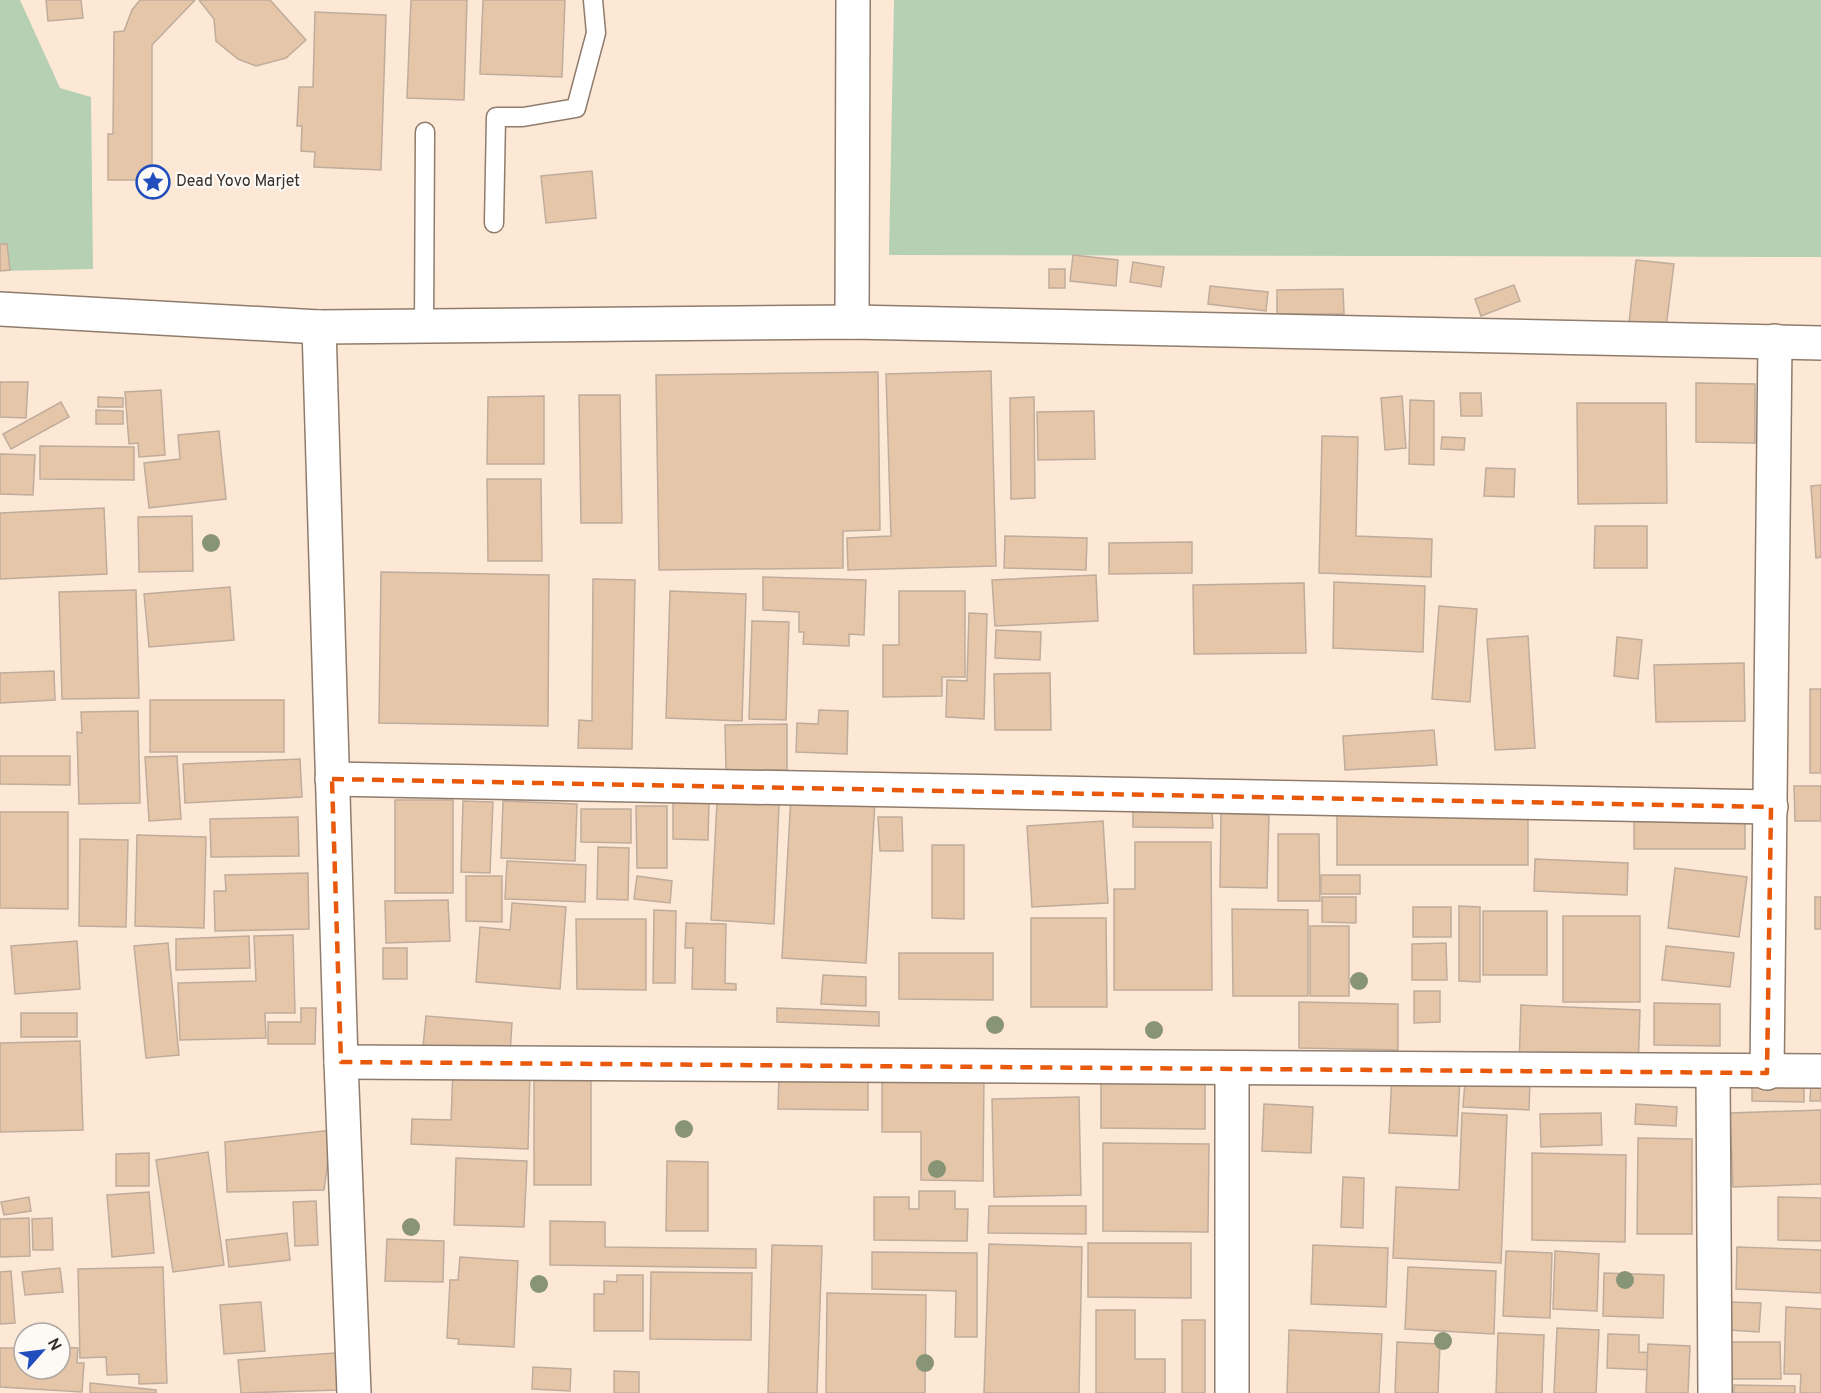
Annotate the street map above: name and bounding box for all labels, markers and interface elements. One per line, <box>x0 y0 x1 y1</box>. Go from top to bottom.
place icon: Dead Yovo Marjet <box>135 164 171 200</box>
place label: Dead Yovo Marjet <box>176 172 300 192</box>
north arrow <box>12 1321 72 1381</box>
text: N <box>42 1335 65 1355</box>

